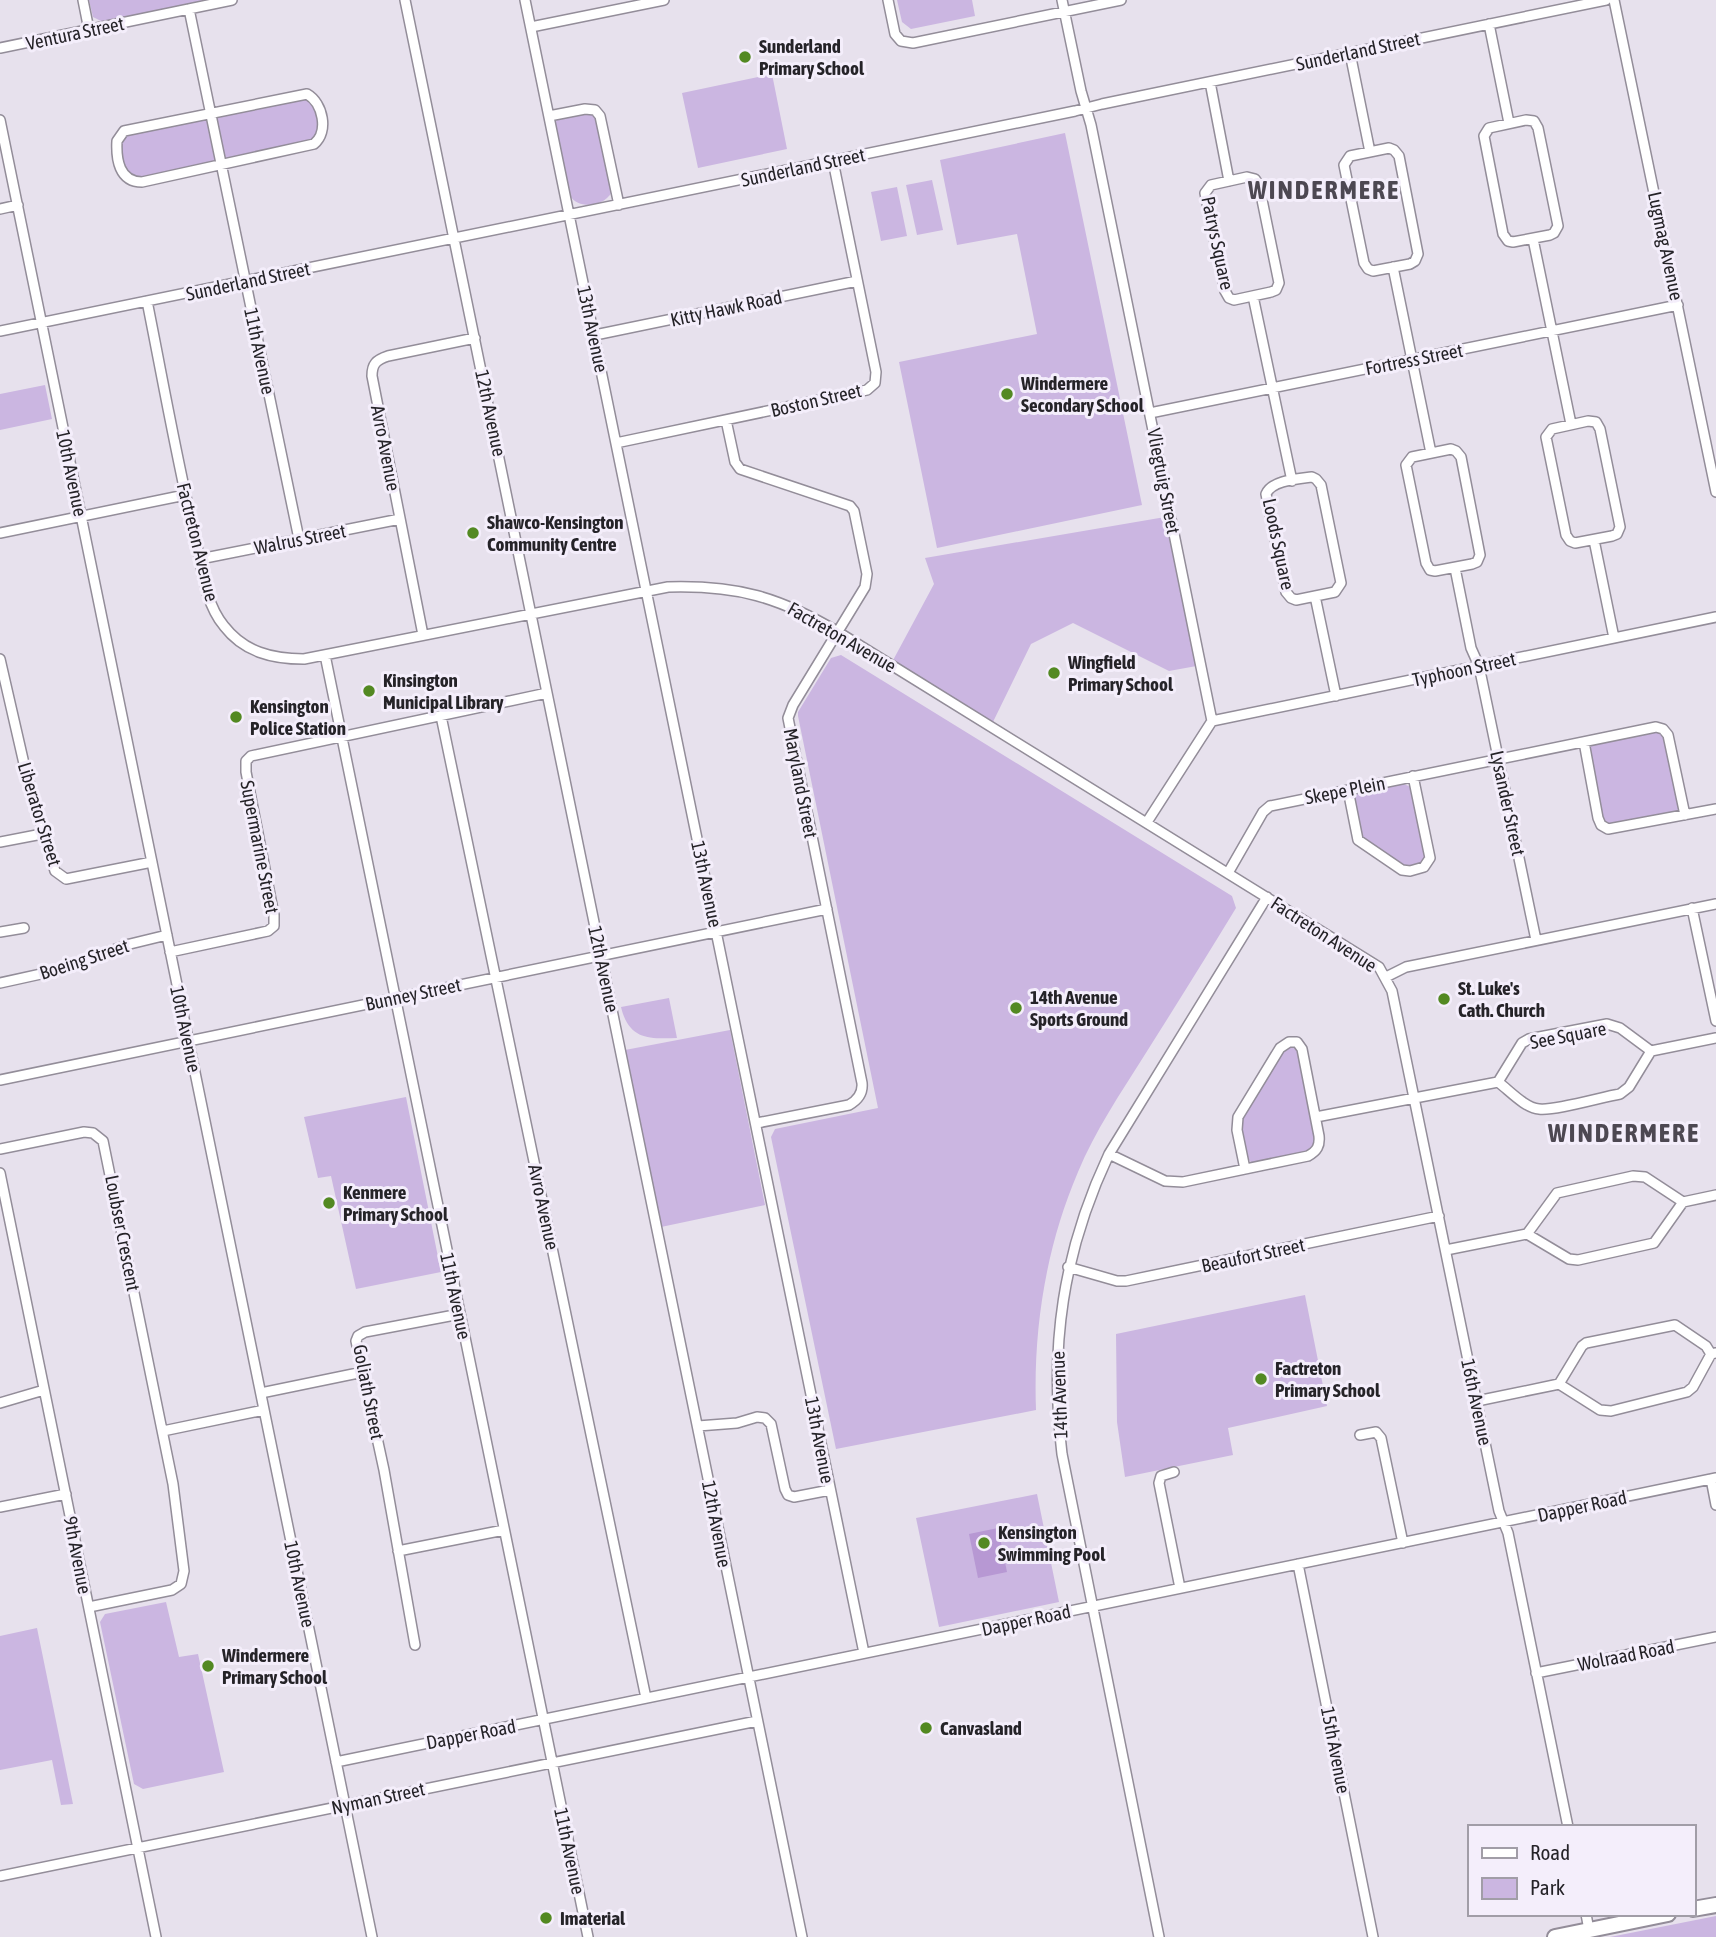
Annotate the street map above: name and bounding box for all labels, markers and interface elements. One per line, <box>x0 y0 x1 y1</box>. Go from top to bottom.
street label: Ventura Street <box>24 12 126 54</box>
street label: Sunderland Street <box>1294 27 1422 75</box>
place label: Sunderland Primary School <box>759 35 865 79</box>
marker: Sunderland Primary School <box>737 49 753 65</box>
street label: Sunderland Street <box>739 143 867 191</box>
district label: WINDERMERE <box>1247 175 1400 205</box>
street label: Lugmag Avenue <box>1644 190 1688 302</box>
street label: Patrys Square <box>1197 194 1239 292</box>
street label: Sunderland Street <box>184 257 312 305</box>
street label: 13th Avenue <box>573 284 613 374</box>
street label: Kitty Hawk Road <box>668 285 784 331</box>
street label: 11th Avenue <box>240 306 280 396</box>
street label: Fortress Street <box>1363 339 1465 379</box>
street label: 12th Avenue <box>471 368 511 458</box>
place label: Windermere Secondary School <box>1020 372 1145 416</box>
street label: Boston Street <box>769 379 863 421</box>
marker: Windermere Secondary School <box>999 386 1015 402</box>
street label: Avro Avenue <box>367 403 405 493</box>
street label: Vliegtuig Street <box>1143 426 1185 536</box>
street label: 10th Avenue <box>52 428 92 518</box>
street label: Factreton Avenue <box>173 480 223 604</box>
street label: Loods Square <box>1259 496 1299 592</box>
place label: Shawco-Kensington Community Centre <box>487 511 624 555</box>
street label: Walrus Street <box>252 519 348 559</box>
marker: Shawco-Kensington Community Centre <box>465 525 481 541</box>
street label: Factreton Avenue <box>784 597 900 677</box>
street label: Typhoon Street <box>1410 647 1518 691</box>
place label: Wingfield Primary School <box>1067 651 1174 695</box>
marker: Wingfield Primary School <box>1046 665 1062 681</box>
place label: Kinsington Municipal Library <box>383 669 504 713</box>
marker: Kinsington Municipal Library <box>361 683 377 699</box>
place label: Kensington Police Station <box>250 695 346 739</box>
marker: Kensington Police Station <box>228 709 244 725</box>
street label: Maryland Street <box>780 726 822 840</box>
street label: Lysander Street <box>1486 748 1530 858</box>
street label: Liberator Street <box>14 759 66 869</box>
street label: Skepe Plein <box>1303 771 1387 809</box>
street label: Supermarine Street <box>236 779 284 915</box>
street label: 13th Avenue <box>687 839 727 929</box>
street label: Factreton Avenue <box>1267 892 1381 976</box>
street label: 12th Avenue <box>584 924 624 1014</box>
street label: Boeing Street <box>37 934 131 984</box>
street label: Bunney Street <box>363 973 463 1015</box>
place label: St. Luke's Cath. Church <box>1458 977 1545 1021</box>
street label: 10th Avenue <box>166 984 206 1074</box>
place label: 14th Avenue Sports Ground <box>1030 986 1128 1030</box>
marker: St. Luke's Cath. Church <box>1436 991 1452 1007</box>
marker: 14th Avenue Sports Ground <box>1008 1000 1024 1016</box>
street label: See Square <box>1528 1017 1608 1053</box>
district label: WINDERMERE <box>1547 1118 1700 1148</box>
street label: Avro Avenue <box>524 1162 564 1252</box>
street label: Loubser Crescent <box>101 1173 145 1293</box>
place label: Kenmere Primary School <box>343 1181 449 1225</box>
marker: Kenmere Primary School <box>321 1195 337 1211</box>
street label: Beaufort Street <box>1199 1233 1307 1277</box>
street label: 11th Avenue <box>436 1251 476 1341</box>
street label: Goliath Street <box>349 1343 389 1441</box>
street label: 14th Avenue <box>1046 1351 1072 1439</box>
place label: Factreton Primary School <box>1275 1357 1381 1401</box>
street label: 16th Avenue <box>1457 1357 1497 1447</box>
marker: Factreton Primary School <box>1253 1371 1269 1387</box>
street label: 13th Avenue <box>801 1395 839 1485</box>
street label: 12th Avenue <box>698 1479 736 1569</box>
street label: Dapper Road <box>1535 1486 1629 1526</box>
street label: 9th Avenue <box>60 1514 96 1596</box>
place label: Kensington Swimming Pool <box>998 1521 1106 1565</box>
marker: Kensington Swimming Pool <box>976 1535 992 1551</box>
street label: 10th Avenue <box>280 1539 320 1629</box>
street label: Dapper Road <box>979 1600 1073 1640</box>
street label: Wolraad Road <box>1576 1635 1676 1675</box>
place label: Windermere Primary School <box>221 1644 328 1688</box>
marker: Windermere Primary School <box>200 1658 216 1674</box>
street label: 15th Avenue <box>1317 1705 1355 1795</box>
street label: Dapper Road <box>424 1715 518 1753</box>
place label: Canvasland <box>940 1717 1022 1739</box>
marker: Canvasland <box>918 1720 934 1736</box>
street label: Nyman Street <box>329 1777 427 1819</box>
street label: 11th Avenue <box>550 1806 590 1896</box>
legend <box>1468 1825 1695 1916</box>
text: Road <box>1530 1840 1570 1864</box>
text: Park <box>1530 1875 1565 1899</box>
place label: Imaterial <box>560 1907 626 1929</box>
marker: Imaterial <box>538 1910 554 1926</box>

